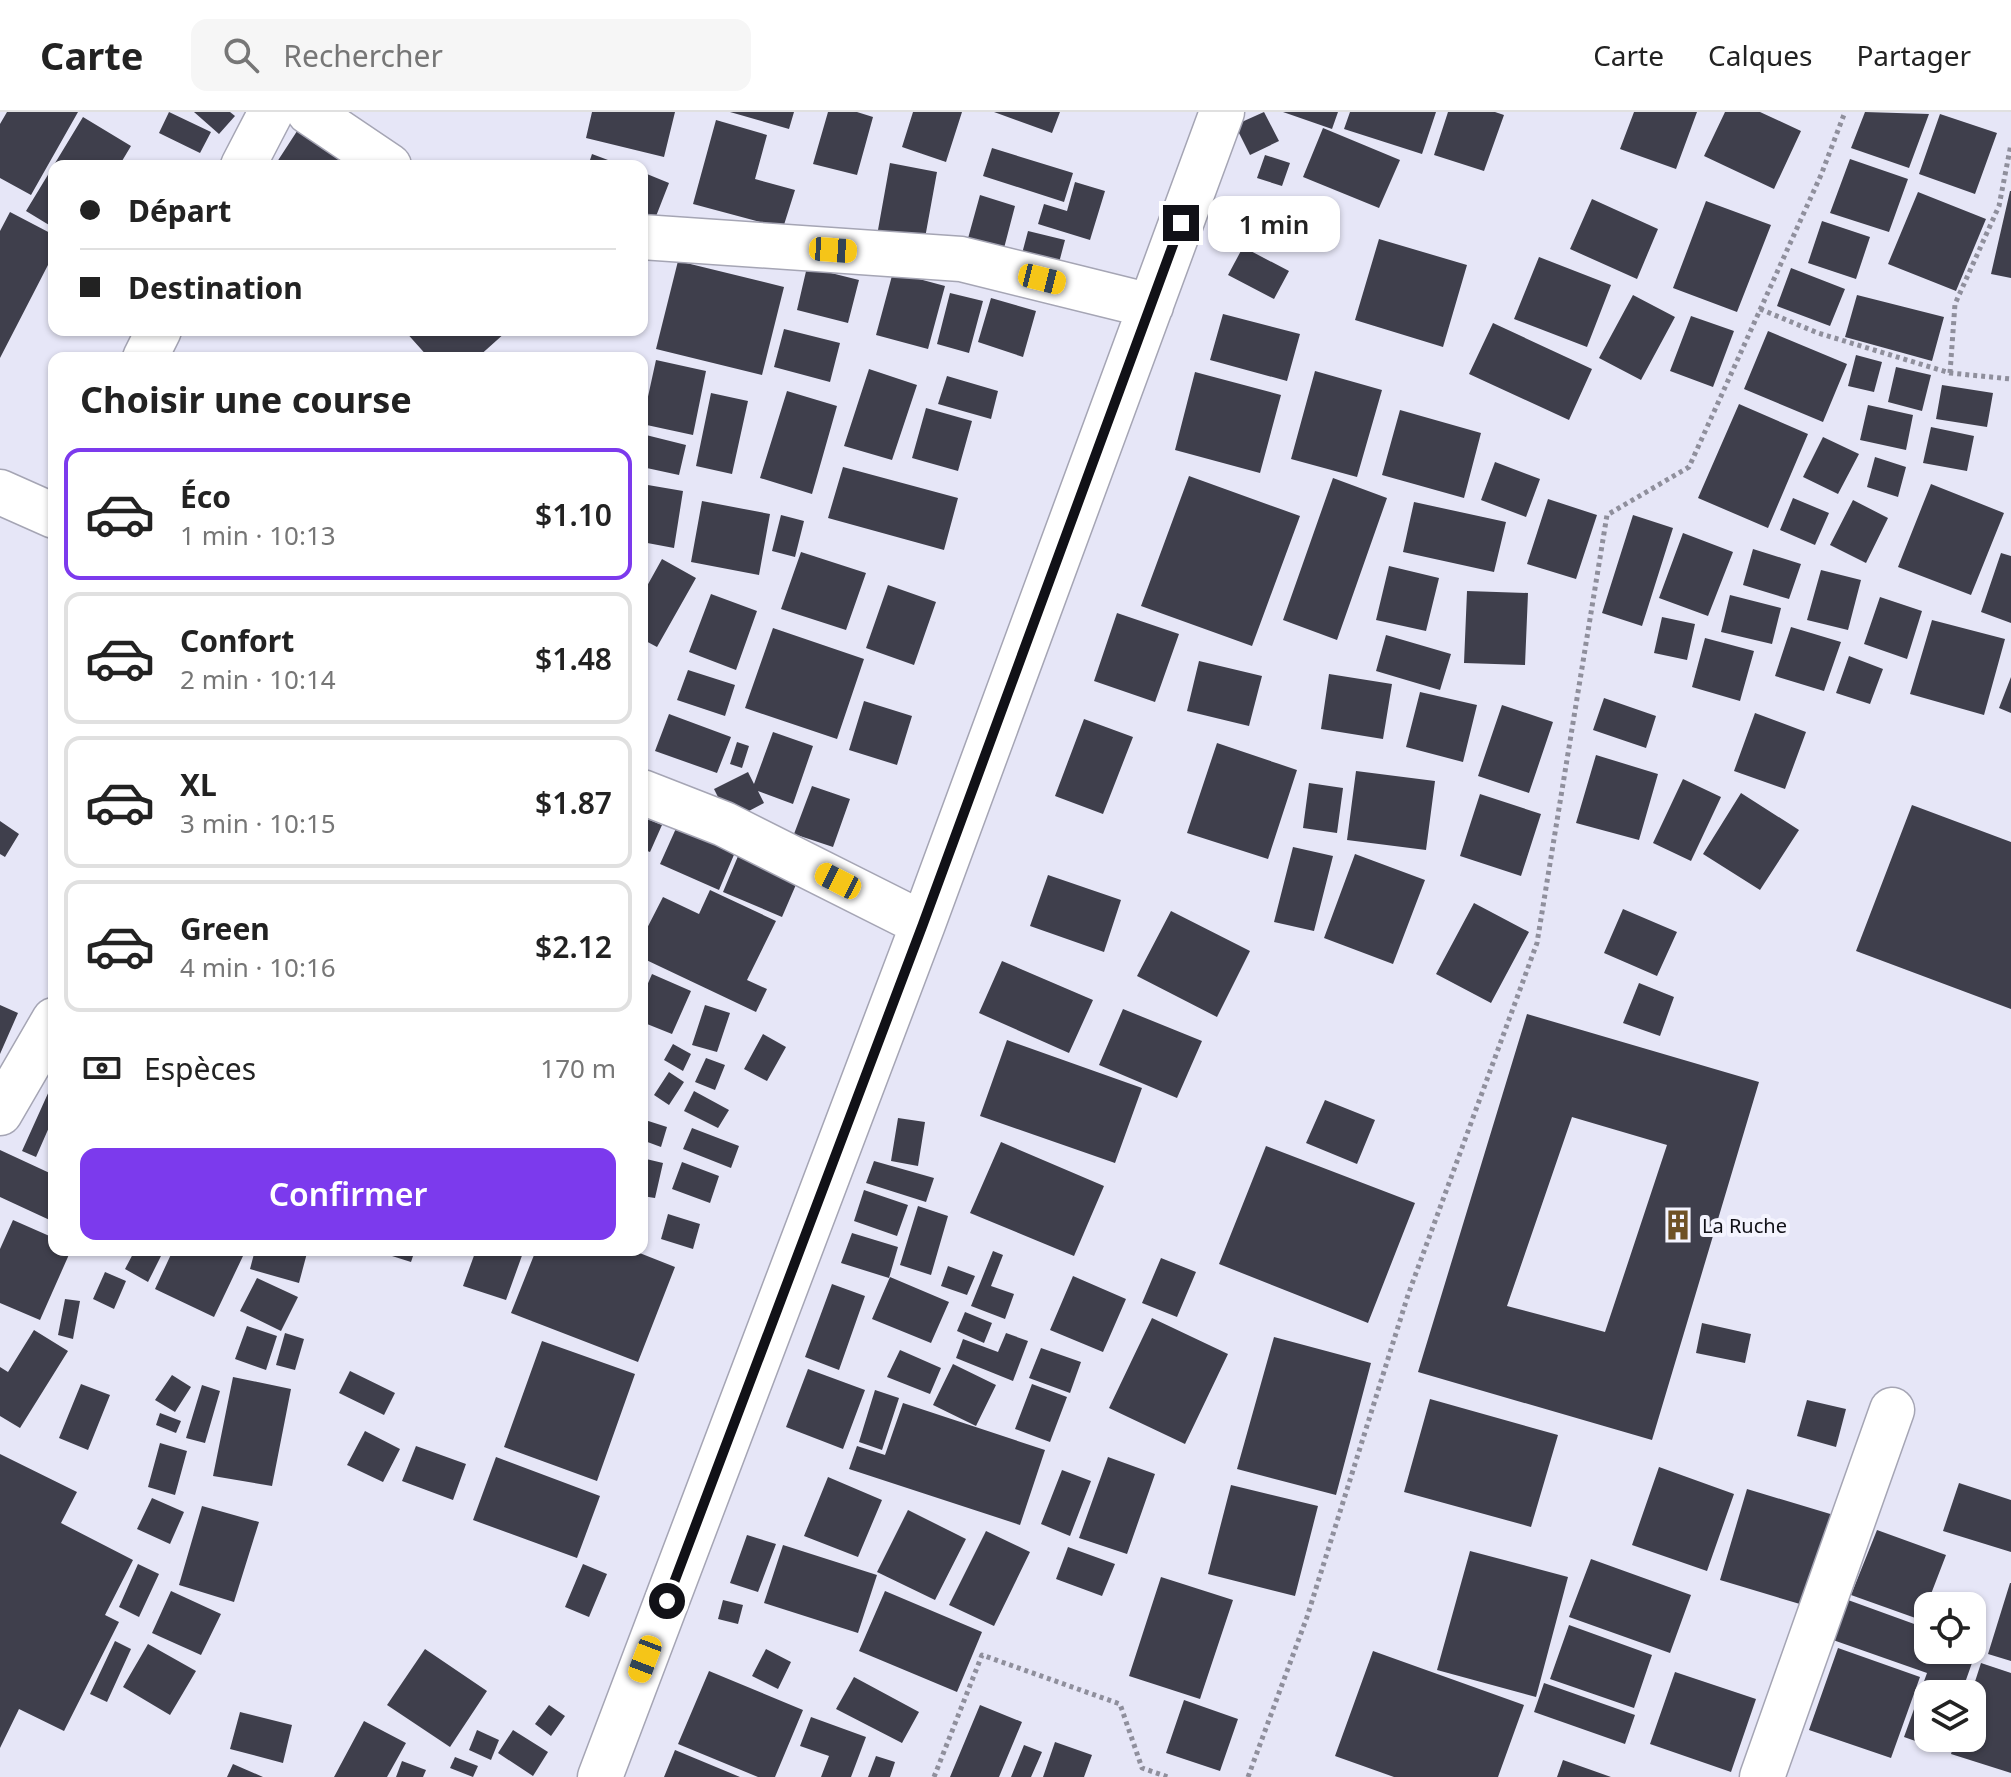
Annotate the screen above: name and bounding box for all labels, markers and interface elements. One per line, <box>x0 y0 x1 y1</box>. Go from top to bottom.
search box <box>191 19 751 91</box>
text: Carte <box>40 29 143 81</box>
icon: search <box>219 33 263 77</box>
text: Rechercher <box>283 35 443 76</box>
text: Carte <box>1593 36 1664 74</box>
text: Calques <box>1708 36 1812 74</box>
text: Partager <box>1856 36 1971 74</box>
text: Départ <box>128 190 231 231</box>
callout: 1 min <box>1209 195 1341 251</box>
route end <box>1163 205 1199 241</box>
text: 1 min <box>1239 206 1309 242</box>
car <box>808 236 858 264</box>
car <box>1016 262 1068 296</box>
text: Destination <box>128 267 303 308</box>
text: Choisir une course <box>80 375 412 424</box>
text: Éco <box>180 476 231 517</box>
icon: car <box>84 478 156 550</box>
text: $1.10 <box>535 494 612 535</box>
text: 1 min · 10:13 <box>180 517 336 553</box>
text: Confort <box>180 620 294 661</box>
icon: car <box>84 622 156 694</box>
text: $1.48 <box>535 638 612 679</box>
text: 2 min · 10:14 <box>180 661 336 697</box>
text: XL <box>180 764 217 805</box>
icon: car <box>84 766 156 838</box>
text: $1.87 <box>535 782 612 823</box>
text: 3 min · 10:15 <box>180 805 336 841</box>
car <box>811 859 865 903</box>
text: Green <box>180 908 270 949</box>
icon: car <box>84 910 156 982</box>
text: $2.12 <box>535 926 612 967</box>
text: 4 min · 10:16 <box>180 949 336 985</box>
icon: cash <box>80 1046 124 1090</box>
text: Espèces <box>144 1048 256 1089</box>
text: 170 m <box>540 1050 616 1086</box>
button: Confirmer <box>80 1148 616 1240</box>
building icon: La Ruche <box>1661 1208 1695 1242</box>
place label: La Ruche <box>1702 1212 1787 1239</box>
route start <box>649 1583 685 1619</box>
map controls <box>1914 1592 1986 1752</box>
button: locate <box>1914 1592 1986 1664</box>
car <box>625 1632 665 1686</box>
button: layers <box>1914 1680 1986 1752</box>

